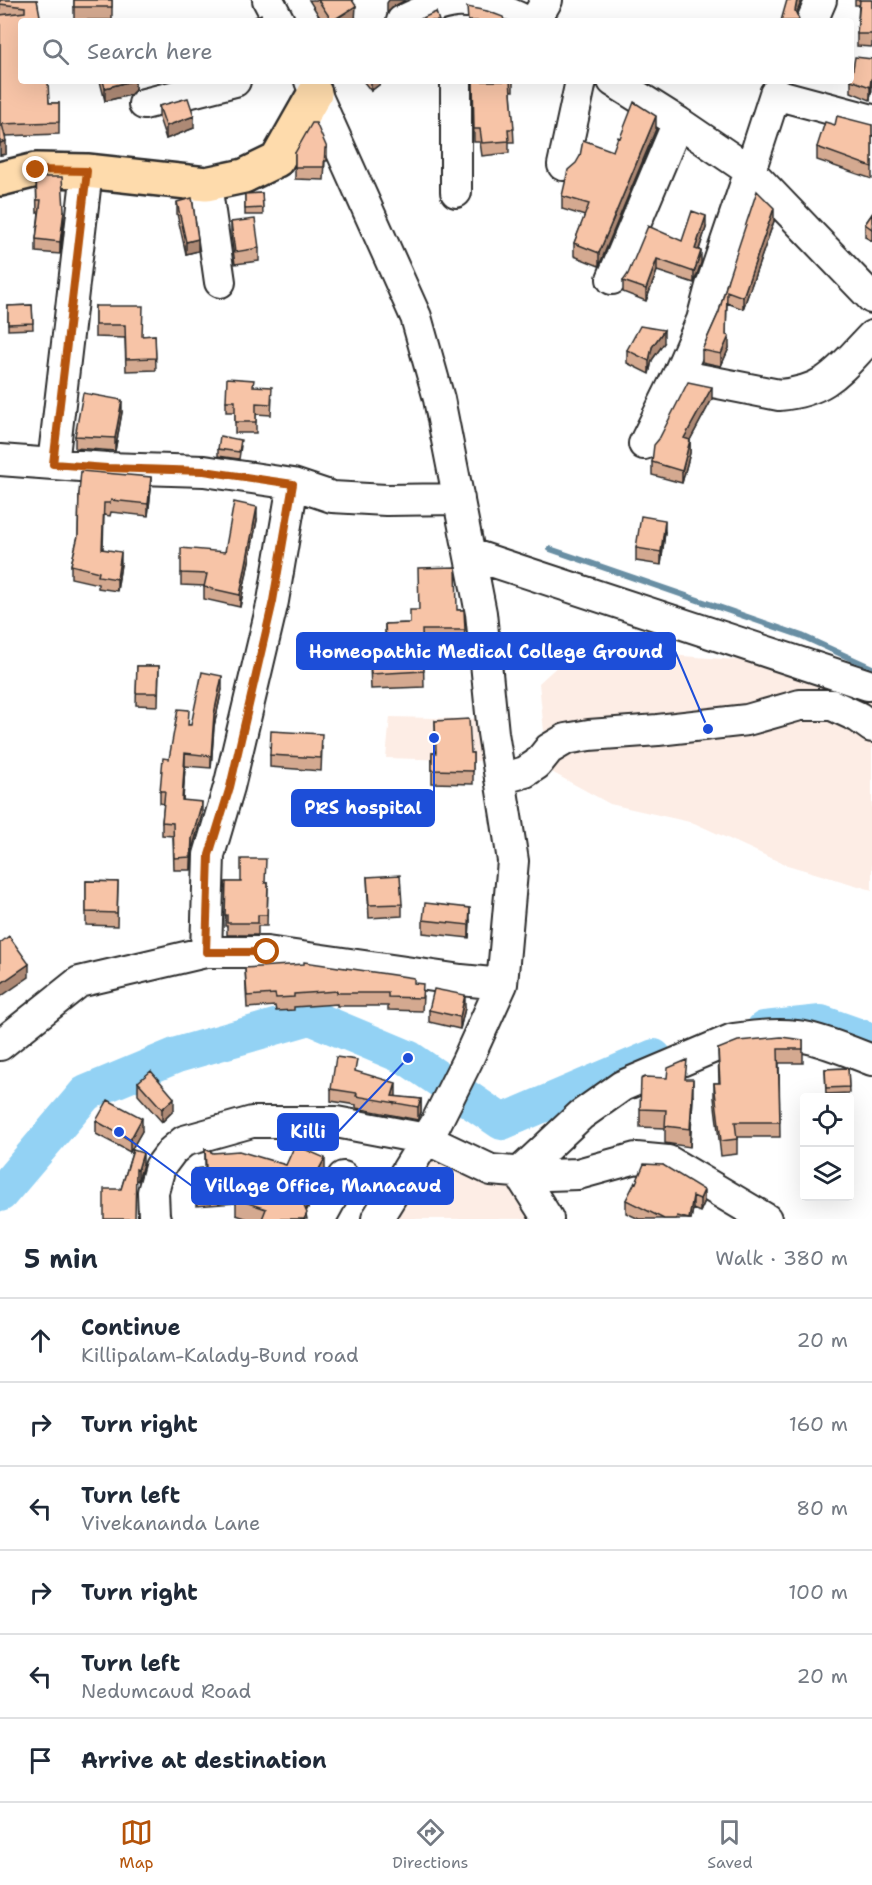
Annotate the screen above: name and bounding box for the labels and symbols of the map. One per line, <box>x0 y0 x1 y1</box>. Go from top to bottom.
route end <box>22 156 48 182</box>
callout: Homeopathic Medical College Ground <box>297 633 675 669</box>
text: Homeopathic Medical College Ground <box>309 640 663 664</box>
callout: PRS hospital <box>292 790 434 826</box>
text: PRS hospital <box>304 796 422 820</box>
route start <box>253 938 279 964</box>
callout: Killi <box>278 1114 338 1150</box>
text: Killi <box>290 1120 326 1144</box>
callout: Village Office, Manacaud <box>192 1168 453 1204</box>
text: Village Office, Manacaud <box>205 1174 441 1198</box>

